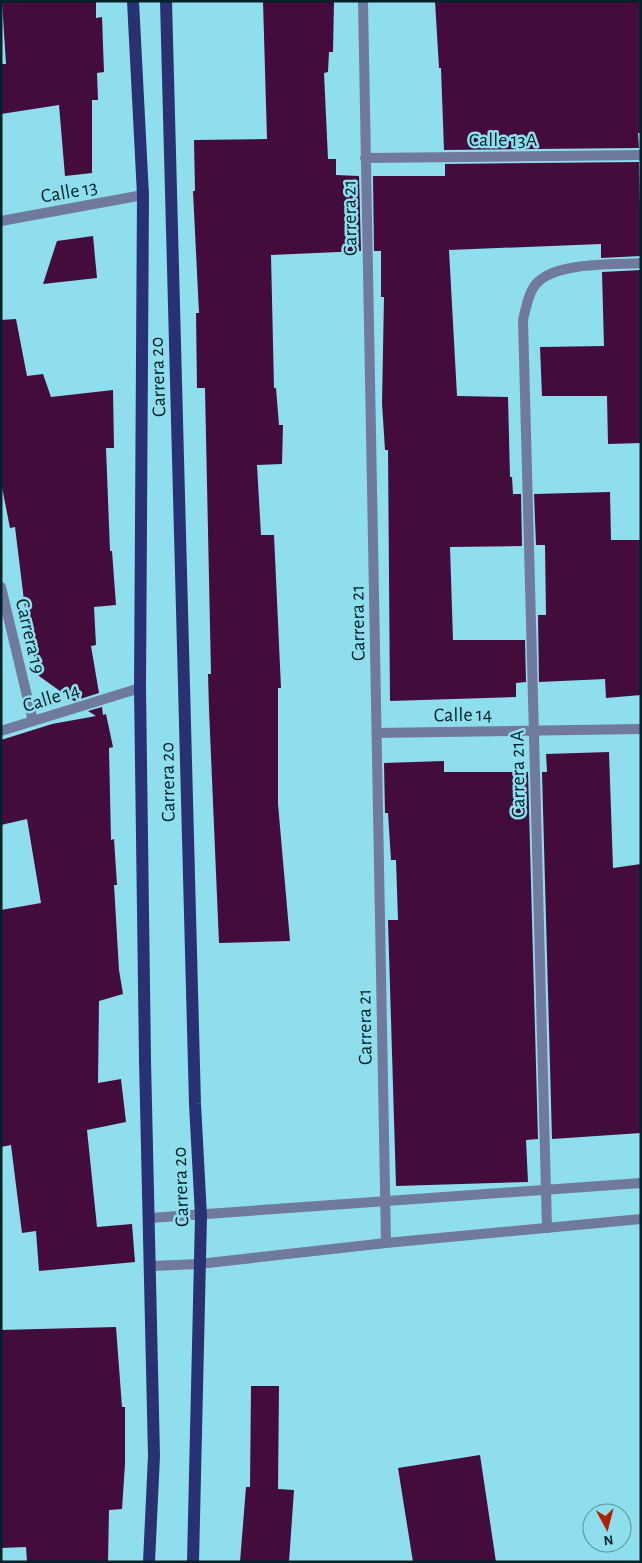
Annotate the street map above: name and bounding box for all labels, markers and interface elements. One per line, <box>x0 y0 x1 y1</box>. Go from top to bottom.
street label: Calle 13A <box>469 130 538 150</box>
street label: Calle 13 <box>39 177 99 207</box>
street label: Carrera 21 <box>339 180 361 256</box>
street label: Carrera 20 <box>147 337 169 417</box>
street label: Carrera 21 <box>347 585 369 661</box>
street label: Carrera 19 <box>12 597 48 676</box>
street label: Calle 14 <box>20 680 82 716</box>
street label: Calle 14 <box>434 704 492 726</box>
street label: Carrera 21A <box>507 729 529 818</box>
street label: Carrera 20 <box>157 742 179 822</box>
street label: Carrera 21 <box>354 989 376 1065</box>
street label: Carrera 20 <box>170 1147 192 1227</box>
north arrow <box>582 1503 632 1553</box>
text: N <box>603 1532 614 1547</box>

